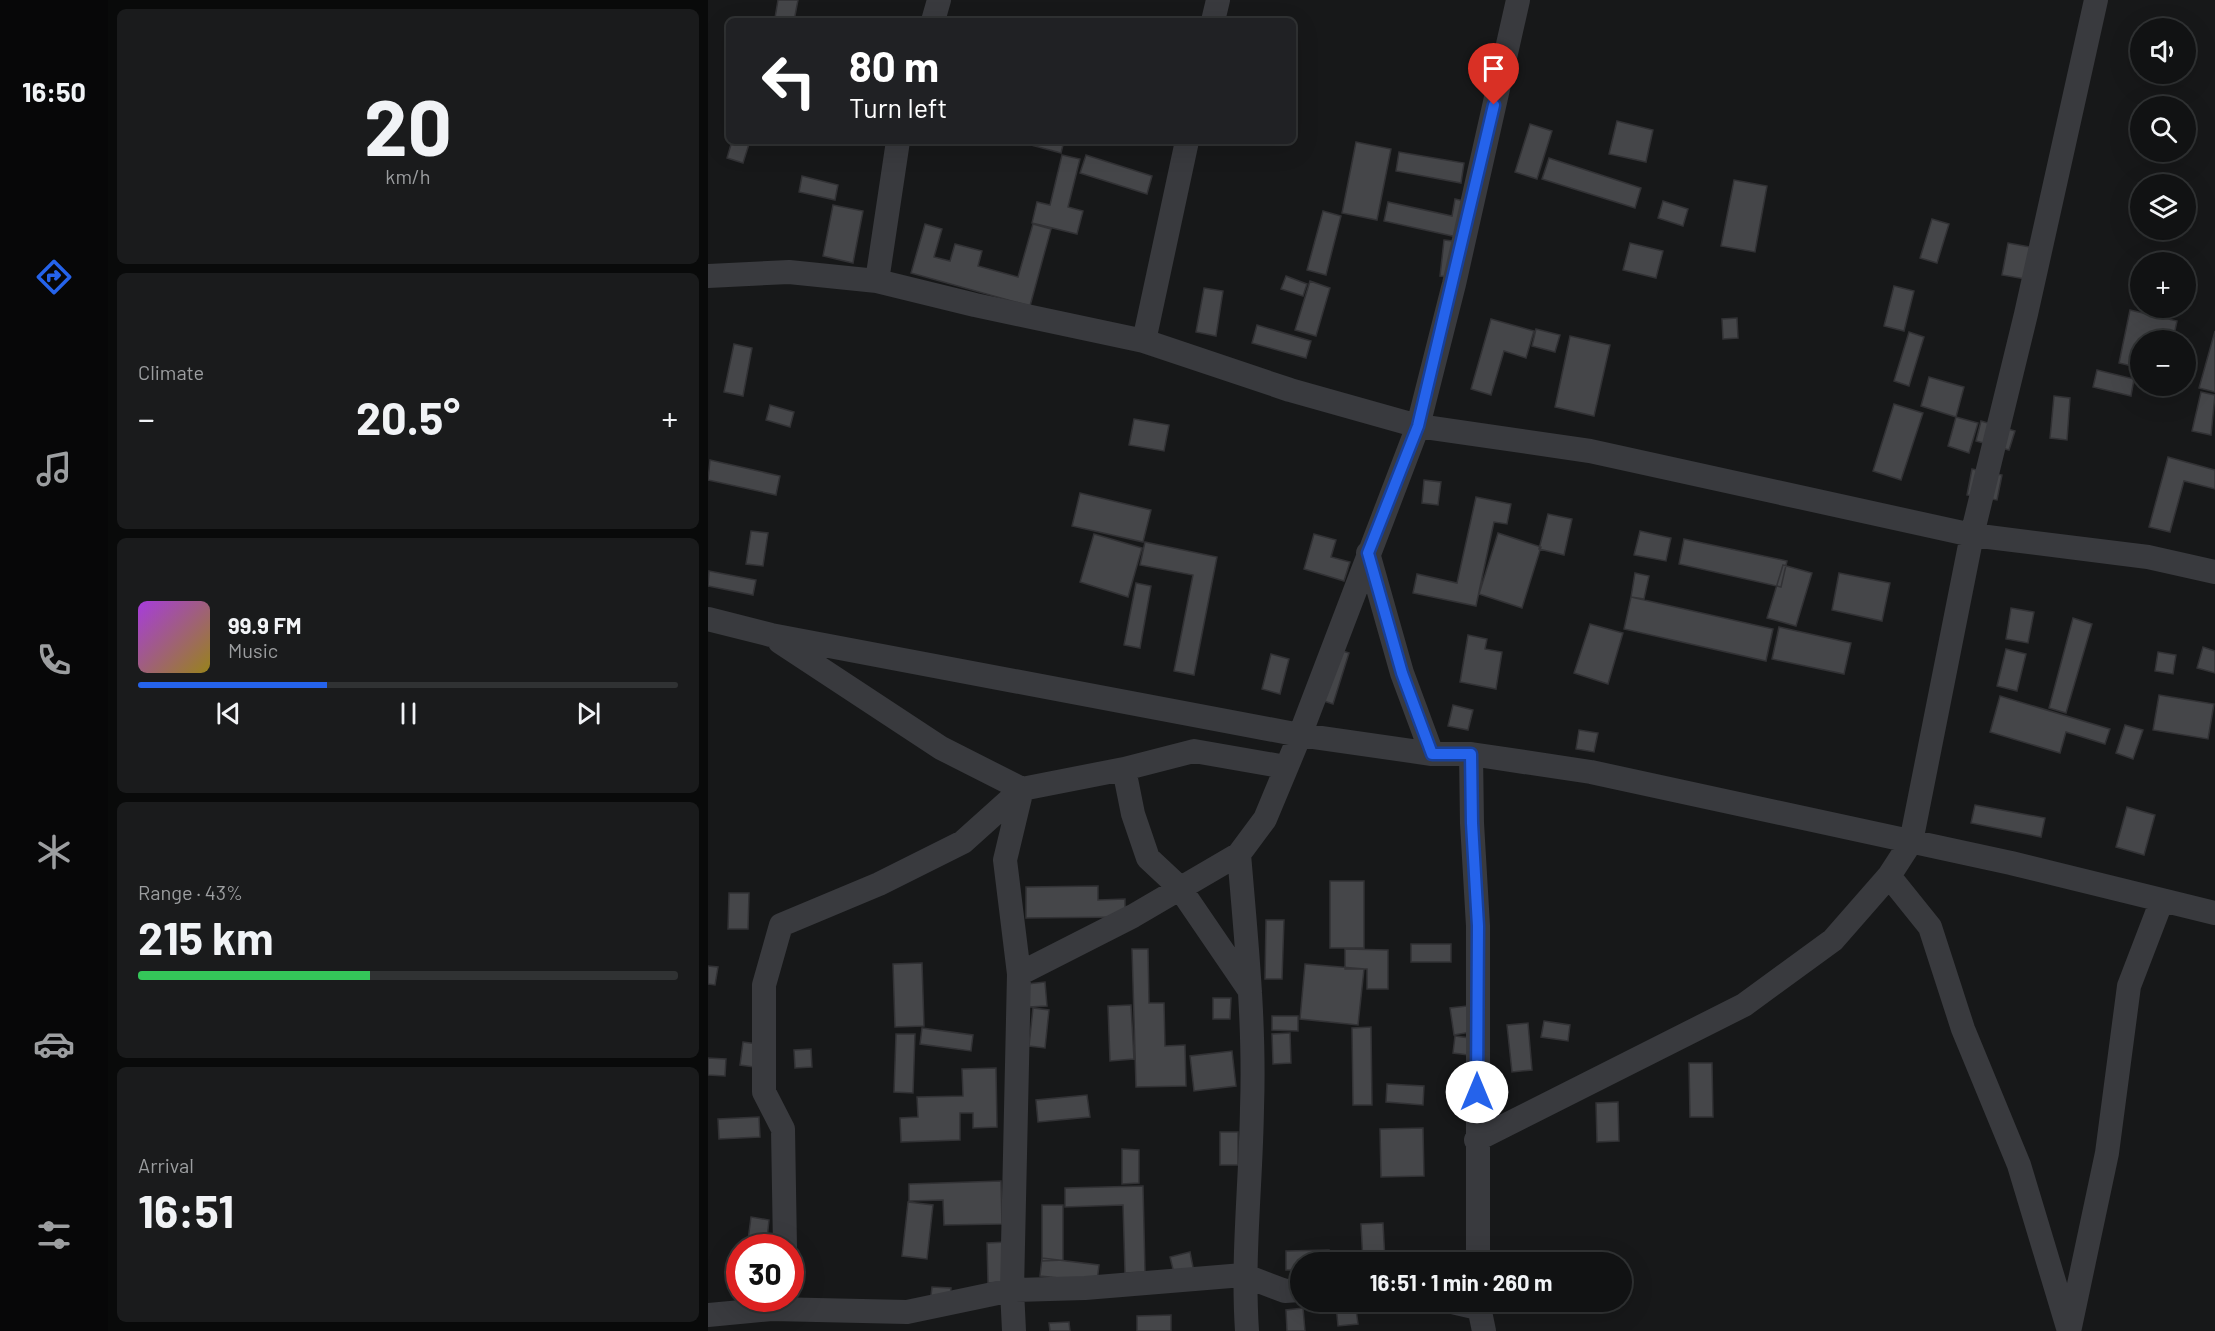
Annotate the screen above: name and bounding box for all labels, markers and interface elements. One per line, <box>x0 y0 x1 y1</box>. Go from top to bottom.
map controls <box>2130 18 2196 396</box>
button: sound <box>2130 18 2196 84</box>
text: 80 m <box>849 40 939 90</box>
icon: left <box>750 42 828 120</box>
pin <box>1468 43 1519 105</box>
icon: arrive <box>1477 52 1510 85</box>
text: 16:50 <box>22 75 86 107</box>
text: 20 <box>364 78 452 172</box>
text: Turn left <box>849 91 947 123</box>
button: search <box>2130 96 2196 162</box>
text: km/h <box>385 164 431 188</box>
button: layers <box>2130 174 2196 240</box>
button: + <box>2130 252 2196 318</box>
icon: directions <box>33 256 75 298</box>
button: − <box>2130 330 2196 396</box>
text: Climate <box>138 360 204 384</box>
text: 20.5° <box>356 390 460 444</box>
text: − <box>138 398 155 438</box>
text: + <box>662 398 678 438</box>
icon: music <box>33 448 75 490</box>
text: 99.9 FM <box>228 612 301 638</box>
text: Music <box>228 638 278 662</box>
icon: phone <box>33 639 75 681</box>
icon: previous <box>212 697 245 730</box>
icon: pause <box>392 697 425 730</box>
icon: next <box>572 697 605 730</box>
icon: climate <box>33 831 75 873</box>
text: Range · 43% <box>138 880 243 904</box>
text: 215 km <box>138 910 274 964</box>
icon: car <box>33 1023 75 1065</box>
position arrow <box>1445 1060 1509 1124</box>
text: Arrival <box>138 1153 194 1177</box>
text: 16:51 <box>138 1183 234 1237</box>
icon: filters <box>33 1214 75 1256</box>
speed limit sign: 30 <box>726 1234 804 1312</box>
text: 16:51 · 1 min · 260 m <box>1370 1269 1552 1295</box>

